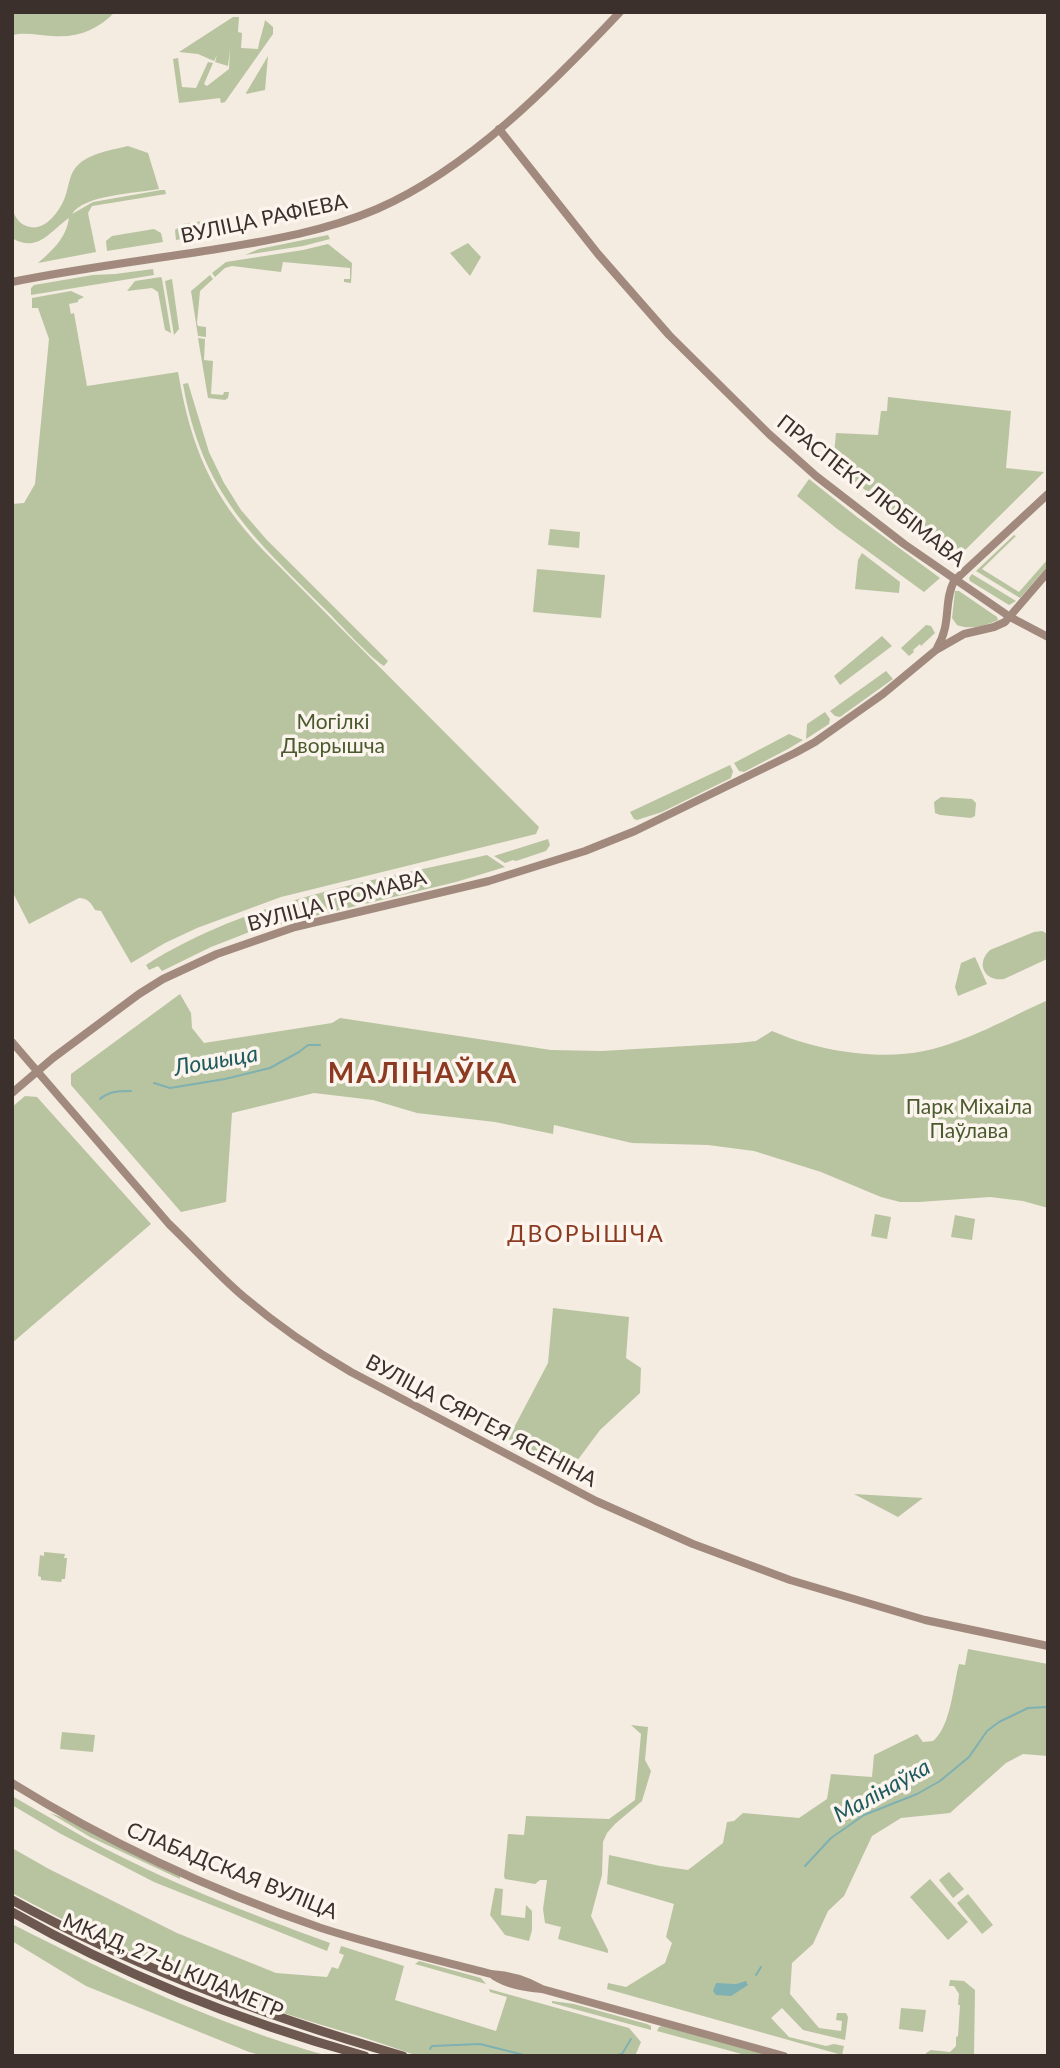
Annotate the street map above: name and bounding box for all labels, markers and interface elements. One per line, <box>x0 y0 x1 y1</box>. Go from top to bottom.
street label: ВУЛІЦА РАФІЕВА <box>178 189 350 249</box>
street label: ПРАСПЕКТ ЛЮБІМАВА <box>772 410 970 572</box>
park label: Могілкі Дворышча <box>281 709 385 759</box>
street label: ВУЛІЦА ГРОМАВА <box>245 865 429 937</box>
water label: Лошыца <box>172 1040 260 1082</box>
district label: МАЛІНАЎКА <box>329 1057 517 1091</box>
park label: Парк Міхаіла Паўлава <box>906 1094 1032 1144</box>
district label: ДВОРЫШЧА <box>508 1221 664 1249</box>
street label: ВУЛІЦА СЯРГЕЯ ЯСЕНІНА <box>361 1349 601 1493</box>
water label: Малінаўка <box>829 1753 935 1829</box>
street label: СЛАБАДСКАЯ ВУЛІЦА <box>123 1817 341 1925</box>
street label: МКАД, 27-Ы КІЛАМЕТР <box>59 1908 287 2024</box>

